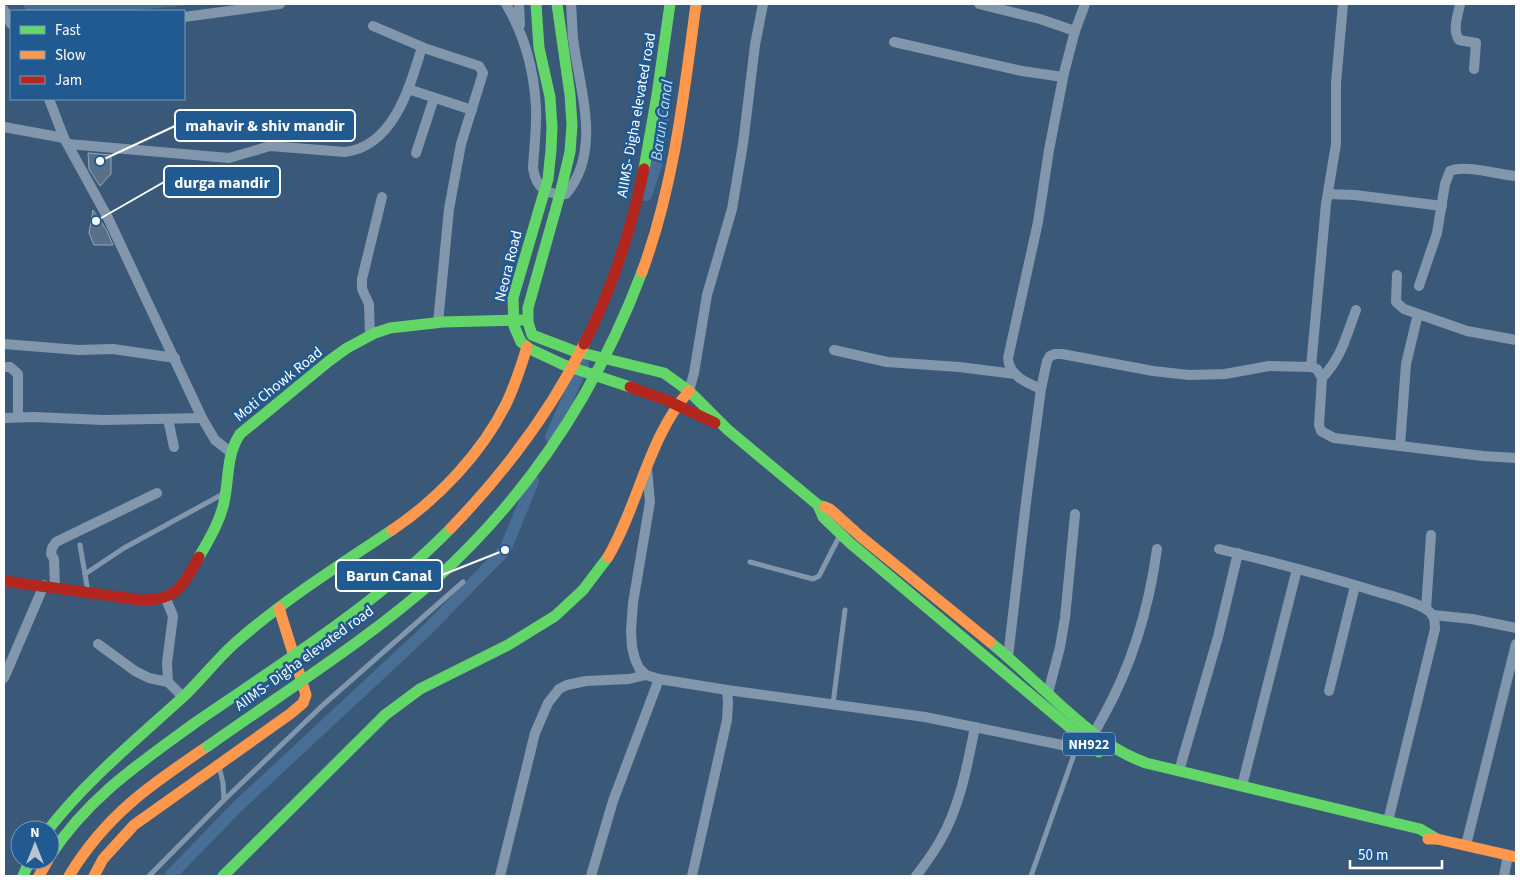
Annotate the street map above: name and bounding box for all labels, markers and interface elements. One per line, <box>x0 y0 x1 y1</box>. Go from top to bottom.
legend <box>10 10 185 100</box>
text: Fast <box>55 20 81 41</box>
street label: AIIMS- Digha elevated road <box>612 31 661 199</box>
text: Slow <box>55 45 86 66</box>
text: Jam <box>55 70 82 91</box>
water label: Barun Canal <box>645 78 679 162</box>
callout: mahavir & shiv mandir <box>175 110 355 141</box>
text: mahavir & shiv mandir <box>185 115 345 137</box>
callout: durga mandir <box>164 166 280 197</box>
text: durga mandir <box>174 172 270 194</box>
street label: Neora Road <box>489 228 527 304</box>
street label: Moti Chowk Road <box>229 342 327 427</box>
callout: Barun Canal <box>336 560 442 591</box>
text: Barun Canal <box>346 565 432 587</box>
street label: AIIMS- Digha elevated road <box>230 601 378 716</box>
road number: NH922 <box>1063 732 1115 756</box>
north arrow <box>10 820 60 870</box>
text: N <box>30 823 40 843</box>
scale bar <box>1350 838 1442 870</box>
text: 50 m <box>1358 845 1388 866</box>

